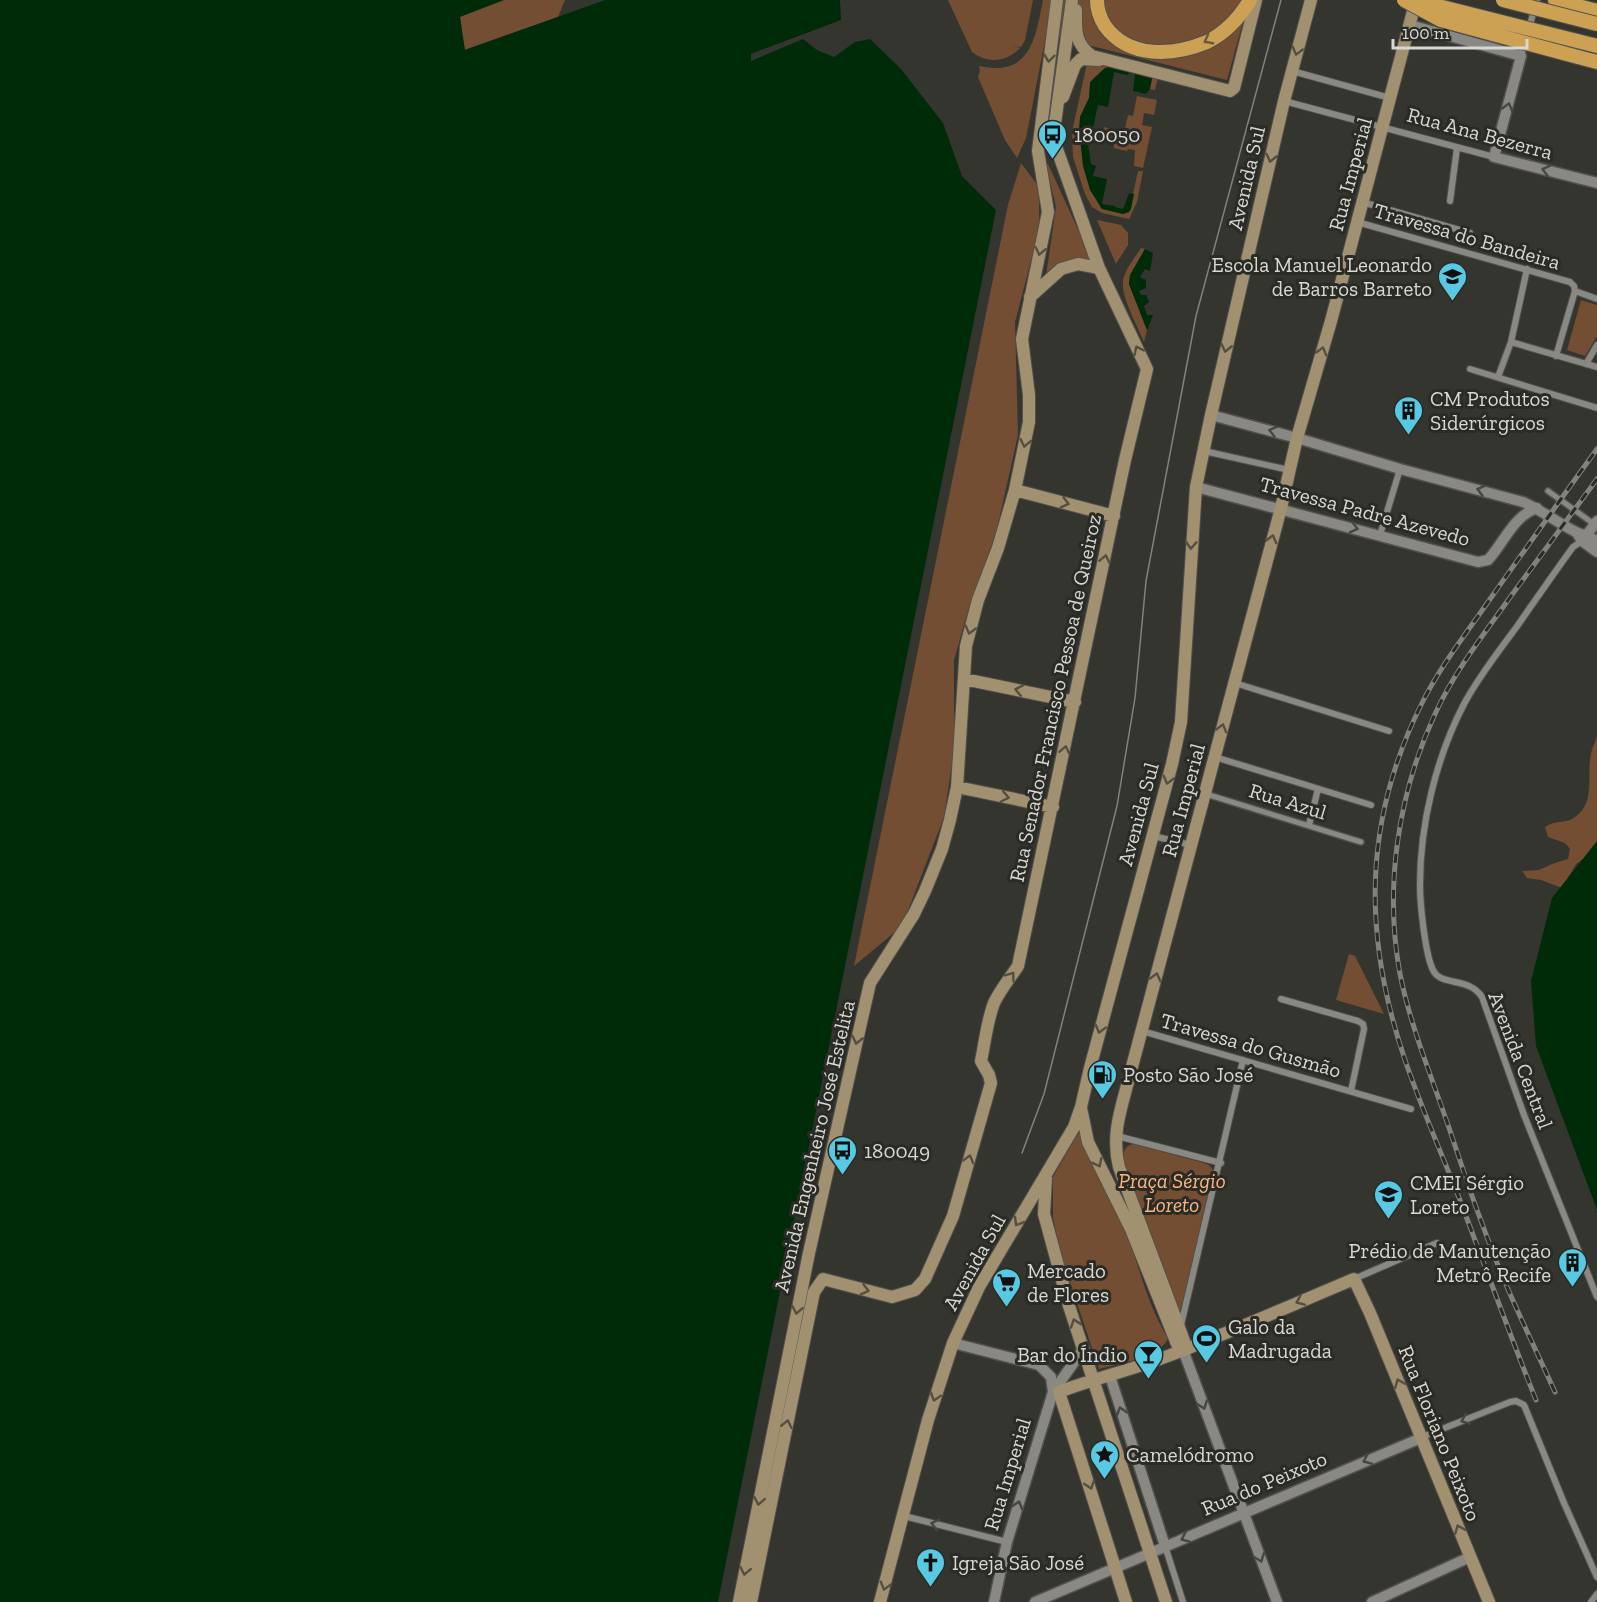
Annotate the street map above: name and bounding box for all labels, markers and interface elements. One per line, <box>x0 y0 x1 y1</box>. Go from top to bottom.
scale bar <box>1393 12 1526 50</box>
text: 100 m <box>1402 22 1450 44</box>
one-way arrow <box>1203 32 1214 44</box>
one-way arrow <box>1292 45 1305 55</box>
one-way arrow <box>1044 53 1056 63</box>
street label: Rua Ana Bezerra <box>1405 102 1555 164</box>
one-way arrow <box>1500 102 1513 112</box>
street label: Rua Imperial <box>1323 114 1377 233</box>
bus stop icon: 180050 <box>1037 118 1069 160</box>
place label: 180050 <box>1074 122 1140 147</box>
street label: Avenida Sul <box>1222 123 1270 232</box>
one-way arrow <box>1265 153 1278 163</box>
one-way arrow <box>1541 165 1551 178</box>
street label: Travessa do Bandeira <box>1371 197 1563 275</box>
one-way arrow <box>1034 245 1047 255</box>
place label: Escola Manuel Leonardo de Barros Barreto <box>1212 252 1432 301</box>
school or university icon: Escola Manuel Leonardo de Barros Barreto <box>1437 260 1469 302</box>
one-way arrow <box>1221 343 1234 353</box>
one-way arrow <box>1133 345 1145 356</box>
one-way arrow <box>1315 346 1327 357</box>
place label: CM Produtos Siderúrgicos <box>1430 386 1550 435</box>
building icon: CM Produtos Siderúrgicos <box>1393 394 1425 436</box>
one-way arrow <box>1268 426 1278 439</box>
one-way arrow <box>1019 438 1032 448</box>
street label: Travessa Padre Azevedo <box>1257 471 1473 551</box>
one-way arrow <box>1476 485 1486 498</box>
one-way arrow <box>1059 496 1069 509</box>
street label: Rua Senador Francisco Pessoa de Queiroz <box>1004 512 1106 884</box>
one-way arrow <box>1349 521 1359 534</box>
one-way arrow <box>1265 535 1278 545</box>
one-way arrow <box>1185 540 1198 549</box>
one-way arrow <box>1098 554 1111 564</box>
one-way arrow <box>965 624 977 635</box>
one-way arrow <box>1015 685 1025 698</box>
one-way arrow <box>1215 723 1227 734</box>
street label: Rua Imperial <box>1156 740 1210 859</box>
one-way arrow <box>1058 745 1071 755</box>
street label: Avenida Sul <box>1112 759 1164 868</box>
one-way arrow <box>1163 774 1175 785</box>
street label: Rua Azul <box>1246 777 1330 825</box>
one-way arrow <box>999 790 1009 803</box>
one-way arrow <box>1004 972 1015 983</box>
one-way arrow <box>1148 972 1161 982</box>
street label: Avenida Central <box>1483 988 1559 1133</box>
street label: Avenida Engenheiro José Estelita <box>768 998 860 1294</box>
street label: Travessa do Gusmão <box>1158 1007 1344 1083</box>
one-way arrow <box>1095 1024 1108 1034</box>
one-way arrow <box>851 1035 864 1045</box>
fuel station icon: Posto São José <box>1086 1058 1118 1100</box>
place label: Posto São José <box>1123 1062 1253 1087</box>
bus stop icon: 180049 <box>827 1134 859 1176</box>
place label: 180049 <box>864 1138 930 1163</box>
one-way arrow <box>962 1154 974 1165</box>
one-way arrow <box>1090 1156 1102 1167</box>
park label: Praça Sérgio Loreto <box>1118 1168 1226 1217</box>
place label: CMEI Sérgio Loreto <box>1410 1170 1524 1219</box>
school or university icon: CMEI Sérgio Loreto <box>1373 1178 1405 1220</box>
street label: Avenida Sul <box>937 1209 1011 1314</box>
one-way arrow <box>1013 1215 1025 1226</box>
place label: Prédio de Manutenção Metrô Recife <box>1349 1238 1551 1287</box>
building icon: Prédio de Manutenção Metrô Recife <box>1556 1246 1588 1288</box>
place label: Mercado de Flores <box>1027 1258 1109 1307</box>
supermarket icon: Mercado de Flores <box>990 1266 1022 1308</box>
one-way arrow <box>859 1283 869 1295</box>
one-way arrow <box>1296 1294 1307 1306</box>
one-way arrow <box>791 1305 804 1315</box>
place label: Galo da Madrugada <box>1228 1314 1332 1363</box>
one-way arrow <box>1070 1318 1083 1329</box>
sports icon: Galo da Madrugada <box>1191 1322 1223 1364</box>
bar icon: Bar do Índio <box>1132 1338 1164 1380</box>
place label: Bar do Índio <box>1017 1342 1127 1367</box>
street label: Rua Floriano Peixoto <box>1393 1342 1487 1524</box>
one-way arrow <box>1394 1379 1406 1390</box>
one-way arrow <box>930 1391 942 1402</box>
one-way arrow <box>1196 1399 1209 1410</box>
one-way arrow <box>1116 1406 1129 1417</box>
one-way arrow <box>1461 1413 1472 1425</box>
street label: Rua Imperial <box>978 1414 1036 1533</box>
one-way arrow <box>780 1419 793 1429</box>
place icon: Camelódromo <box>1089 1438 1121 1480</box>
place label: Camelódromo <box>1126 1442 1254 1467</box>
street label: Rua do Peixoto <box>1198 1445 1330 1521</box>
one-way arrow <box>1362 1453 1373 1465</box>
one-way arrow <box>1083 1479 1095 1490</box>
one-way arrow <box>753 1496 766 1506</box>
one-way arrow <box>1011 1500 1023 1510</box>
one-way arrow <box>930 1519 940 1532</box>
one-way arrow <box>1454 1524 1466 1535</box>
one-way arrow <box>1180 1531 1191 1543</box>
church icon: Igreja São José <box>915 1546 947 1588</box>
place label: Igreja São José <box>952 1550 1084 1576</box>
one-way arrow <box>1253 1551 1265 1562</box>
one-way arrow <box>739 1566 752 1576</box>
one-way arrow <box>880 1580 892 1591</box>

